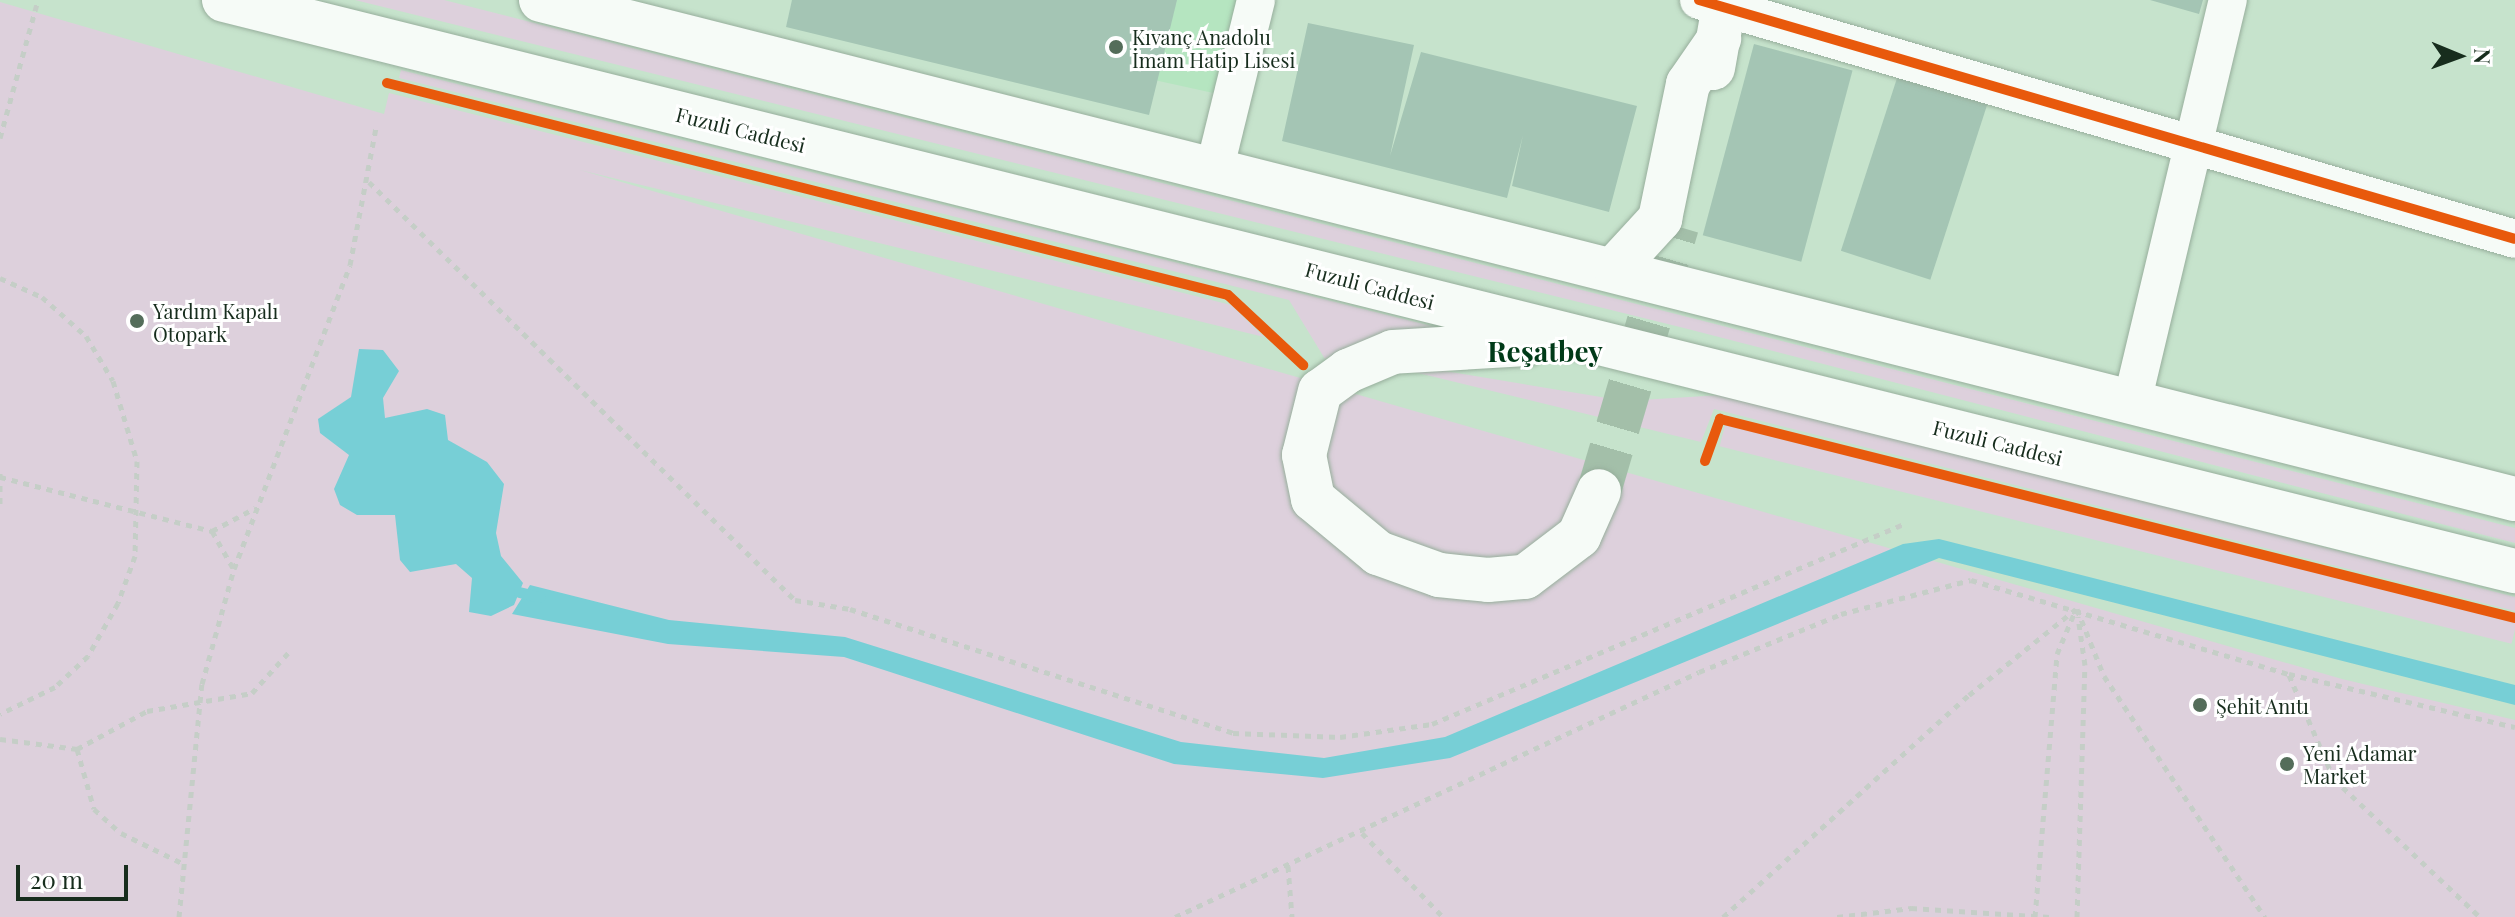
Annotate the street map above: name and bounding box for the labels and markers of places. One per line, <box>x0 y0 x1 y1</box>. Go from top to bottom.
place label: Kıvanç Anadolu İmam Hatip Lisesi <box>1132 24 1295 71</box>
marker: Kıvanç Anadolu İmam Hatip Lisesi <box>1107 38 1125 56</box>
place label: Yardım Kapalı Otopark <box>153 298 278 345</box>
marker: Yardım Kapalı Otopark <box>128 312 146 330</box>
place label: Şehit Anıtı <box>2216 693 2310 717</box>
marker: Şehit Anıtı <box>2191 696 2209 714</box>
place label: Yeni Adamar Market <box>2303 740 2417 787</box>
marker: Yeni Adamar Market <box>2278 755 2296 773</box>

